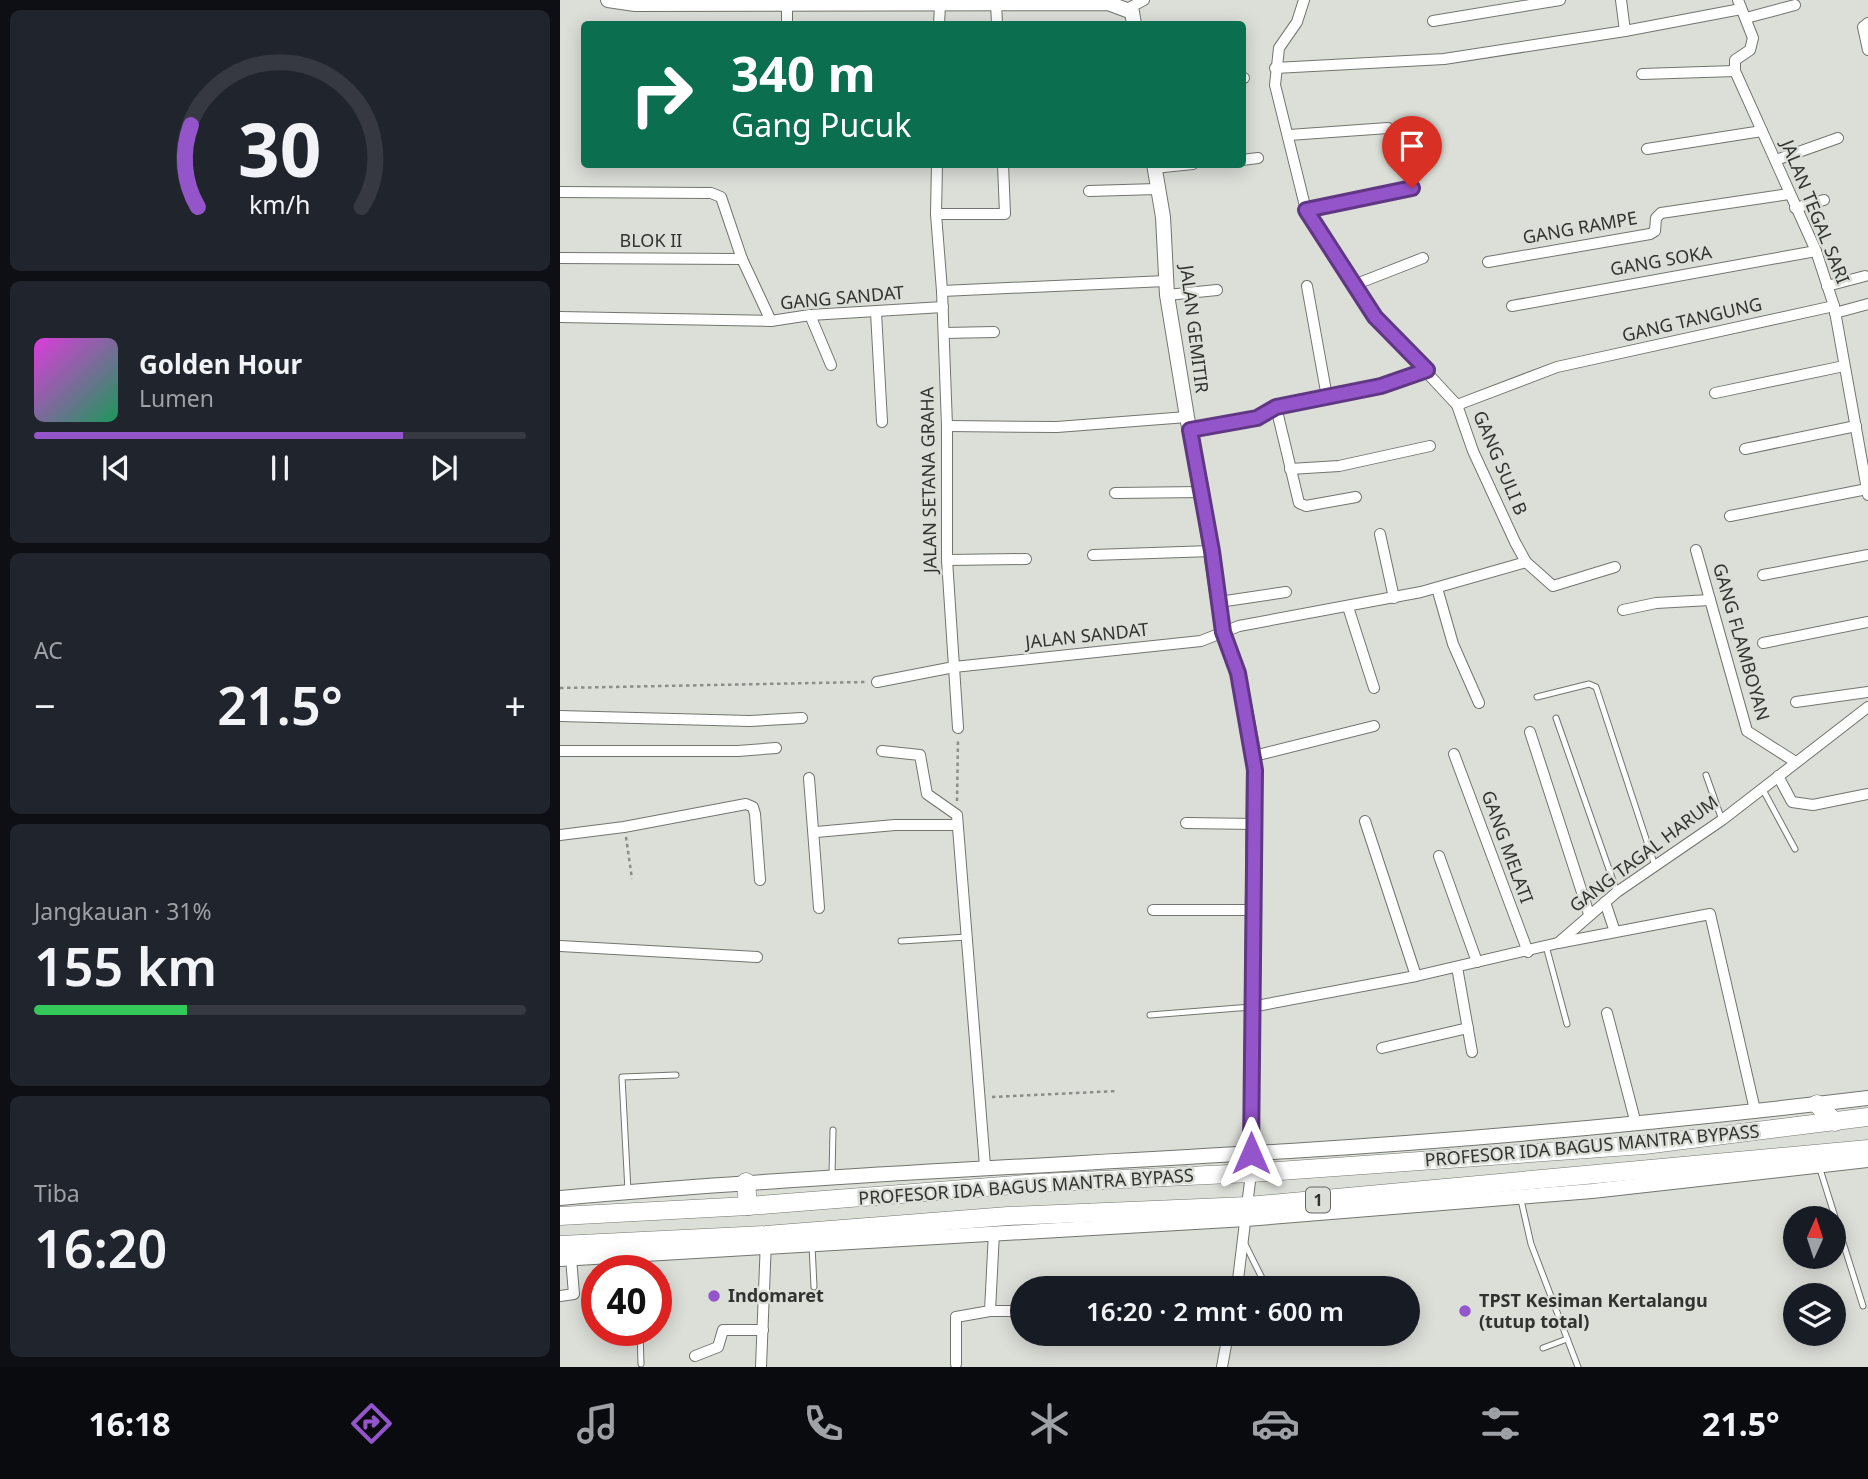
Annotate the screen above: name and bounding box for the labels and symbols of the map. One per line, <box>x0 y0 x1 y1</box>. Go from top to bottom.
pin <box>1382 116 1442 188</box>
street label: JALAN TEGAL SARI <box>1775 134 1856 287</box>
street label: GANG RAMPE <box>1521 205 1639 249</box>
street label: BLOK II <box>620 228 682 252</box>
street label: GANG SOKA <box>1608 239 1714 281</box>
street label: JALAN GEMITIR <box>1175 262 1215 394</box>
street label: GANG SANDAT <box>779 280 905 314</box>
street label: GANG TANGUNG <box>1619 291 1764 347</box>
street label: JALAN SETANA GRAHA <box>914 386 942 575</box>
street label: GANG SULI B <box>1468 407 1534 518</box>
street label: GANG FLAMBOYAN <box>1708 560 1776 723</box>
street label: JALAN SANDAT <box>1022 617 1150 654</box>
street label: GANG MELATI <box>1476 787 1539 906</box>
street label: GANG TAGAL HARUM <box>1564 789 1723 917</box>
position arrow <box>1214 1116 1288 1190</box>
street label: PROFESOR IDA BAGUS MANTRA BYPASS <box>1423 1118 1760 1172</box>
street label: PROFESOR IDA BAGUS MANTRA BYPASS <box>857 1162 1195 1210</box>
road number: 1 <box>1306 1188 1330 1212</box>
north arrow <box>1783 1206 1846 1269</box>
speed limit sign: 40 <box>581 1255 672 1346</box>
place label: Indomaret <box>728 1283 824 1307</box>
marker: Indomaret <box>706 1288 722 1304</box>
place label: TPST Kesiman Kertalangu (tutup total) <box>1479 1288 1708 1333</box>
marker: TPST Kesiman Kertalangu (tutup total) <box>1457 1303 1473 1319</box>

